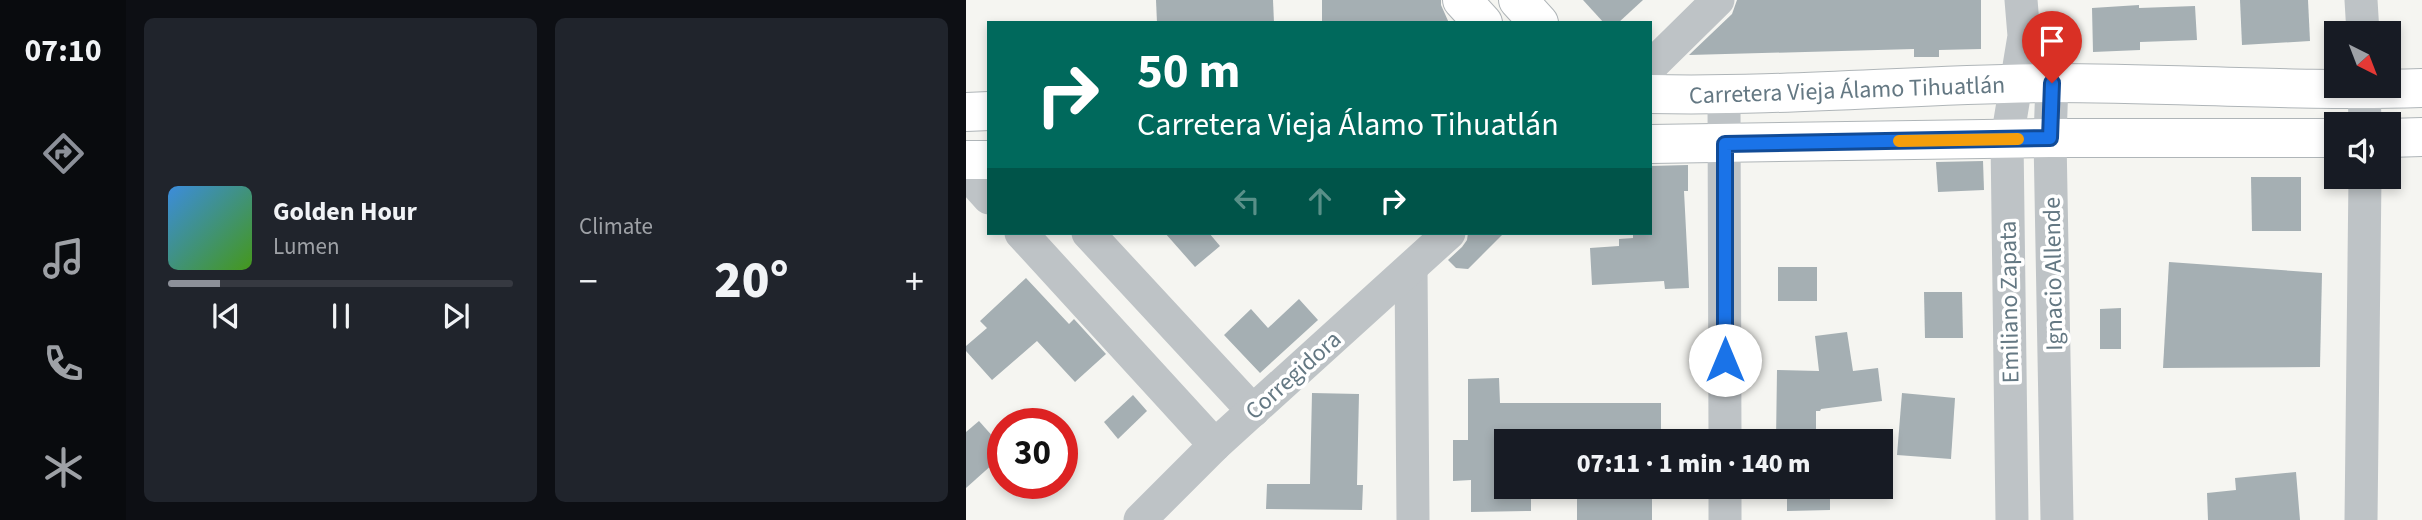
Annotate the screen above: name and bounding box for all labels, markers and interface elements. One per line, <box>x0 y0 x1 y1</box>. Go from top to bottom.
pin <box>2022 11 2082 83</box>
north arrow <box>2324 21 2401 98</box>
map controls <box>2324 21 2401 189</box>
icon: arrive <box>2033 22 2071 60</box>
text: 07:10 <box>24 28 102 74</box>
text: 50 m <box>1137 37 1241 107</box>
icon: right <box>1022 49 1113 140</box>
street label: Carretera Vieja Álamo Tihuatlán <box>1688 67 2006 114</box>
text: Carretera Vieja Álamo Tihuatlán <box>1137 102 1559 148</box>
button: sound <box>2324 112 2401 189</box>
icon: directions <box>39 129 88 178</box>
icon: left <box>1228 182 1266 220</box>
icon: ahead <box>1301 182 1339 220</box>
icon: right <box>1374 182 1412 220</box>
text: Golden Hour <box>273 193 417 230</box>
street label: Ignacio Allende <box>2035 197 2072 351</box>
text: Climate <box>579 210 653 243</box>
street label: Emiliano Zapata <box>1991 220 2028 384</box>
text: Lumen <box>273 230 340 263</box>
icon: music <box>39 234 88 283</box>
text: 20° <box>714 244 789 318</box>
text: − <box>579 255 598 309</box>
text: + <box>905 255 924 309</box>
icon: previous <box>207 297 245 335</box>
icon: pause <box>322 297 360 335</box>
icon: next <box>437 297 475 335</box>
street label: Corregidora <box>1237 323 1349 428</box>
position arrow <box>1688 323 1762 397</box>
icon: phone <box>39 339 88 388</box>
speed limit sign: 30 <box>987 408 1078 499</box>
icon: climate <box>39 443 88 492</box>
text: 07:11 · 1 min · 140 m <box>1577 445 1810 482</box>

